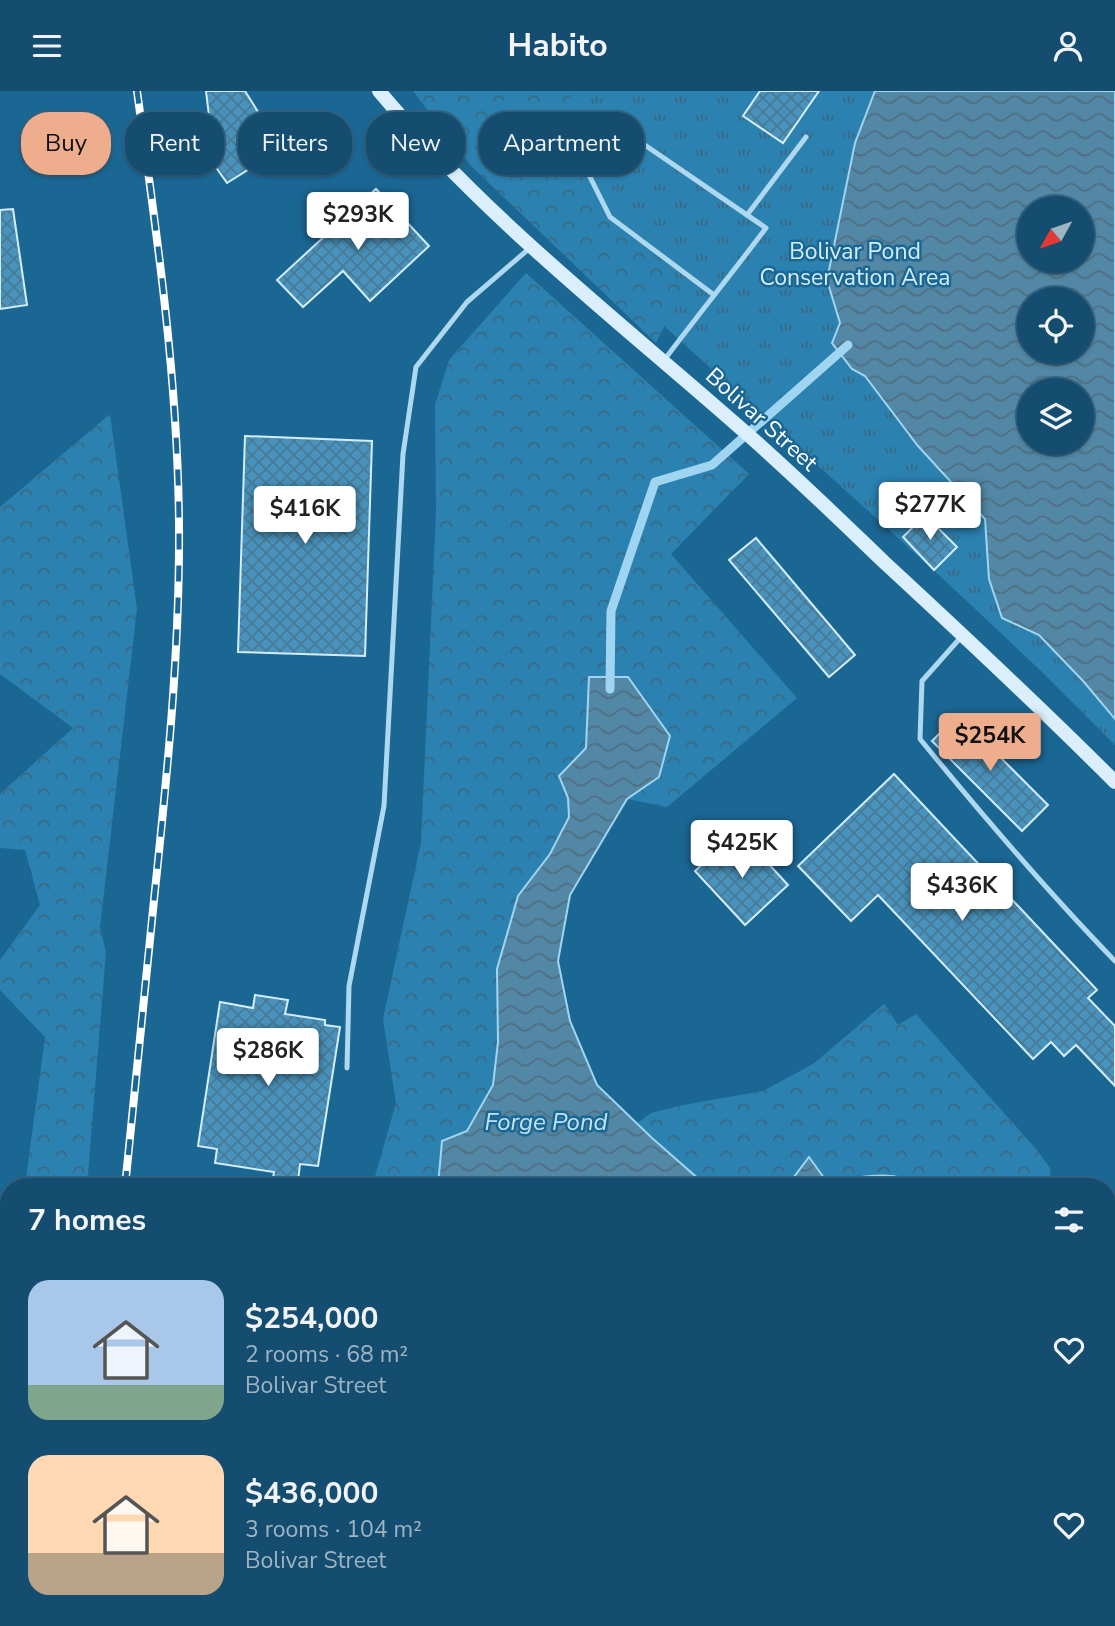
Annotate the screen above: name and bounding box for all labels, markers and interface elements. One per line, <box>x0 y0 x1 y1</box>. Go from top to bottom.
text: Habito <box>507 24 608 67</box>
icon: menu <box>28 27 66 65</box>
icon: person <box>1049 27 1087 65</box>
chip: Buy <box>21 112 111 175</box>
chip: Rent <box>125 112 224 175</box>
chip: Filters <box>238 112 352 175</box>
chip: New <box>366 112 465 175</box>
chip: Apartment <box>479 112 644 175</box>
pin: $293K <box>309 193 407 252</box>
north arrow <box>1017 196 1094 273</box>
map controls <box>1017 196 1094 455</box>
text: $293K <box>323 199 393 230</box>
park label: Bolivar Pond Conservation Area <box>760 236 950 293</box>
button: locate <box>1017 287 1094 364</box>
street label: Bolivar Street <box>699 361 825 479</box>
button: layers <box>1017 378 1094 455</box>
pin: $277K <box>881 483 979 542</box>
pin: $416K <box>256 487 354 546</box>
text: $277K <box>895 489 965 520</box>
text: $416K <box>270 493 340 524</box>
pin: $254K <box>941 713 1039 773</box>
text: $254K <box>955 720 1025 751</box>
pin: $425K <box>693 821 791 880</box>
text: $425K <box>707 827 777 858</box>
pin: $436K <box>913 863 1011 923</box>
text: $436K <box>927 870 997 901</box>
pin: $286K <box>219 1028 317 1088</box>
text: $286K <box>233 1035 303 1066</box>
water label: Forge Pond <box>484 1106 608 1138</box>
text: 7 homes <box>28 1200 146 1241</box>
icon: filters <box>1050 1201 1088 1239</box>
text: $254,000 <box>245 1298 378 1339</box>
icon: home <box>84 1308 168 1392</box>
icon: heart <box>1050 1331 1088 1369</box>
text: 2 rooms · 68 m² <box>245 1339 408 1370</box>
text: Bolivar Street <box>245 1370 386 1401</box>
text: $436,000 <box>245 1473 378 1514</box>
icon: home <box>84 1483 168 1567</box>
icon: heart <box>1050 1506 1088 1544</box>
text: 3 rooms · 104 m² <box>245 1514 422 1545</box>
text: Bolivar Street <box>245 1545 386 1576</box>

